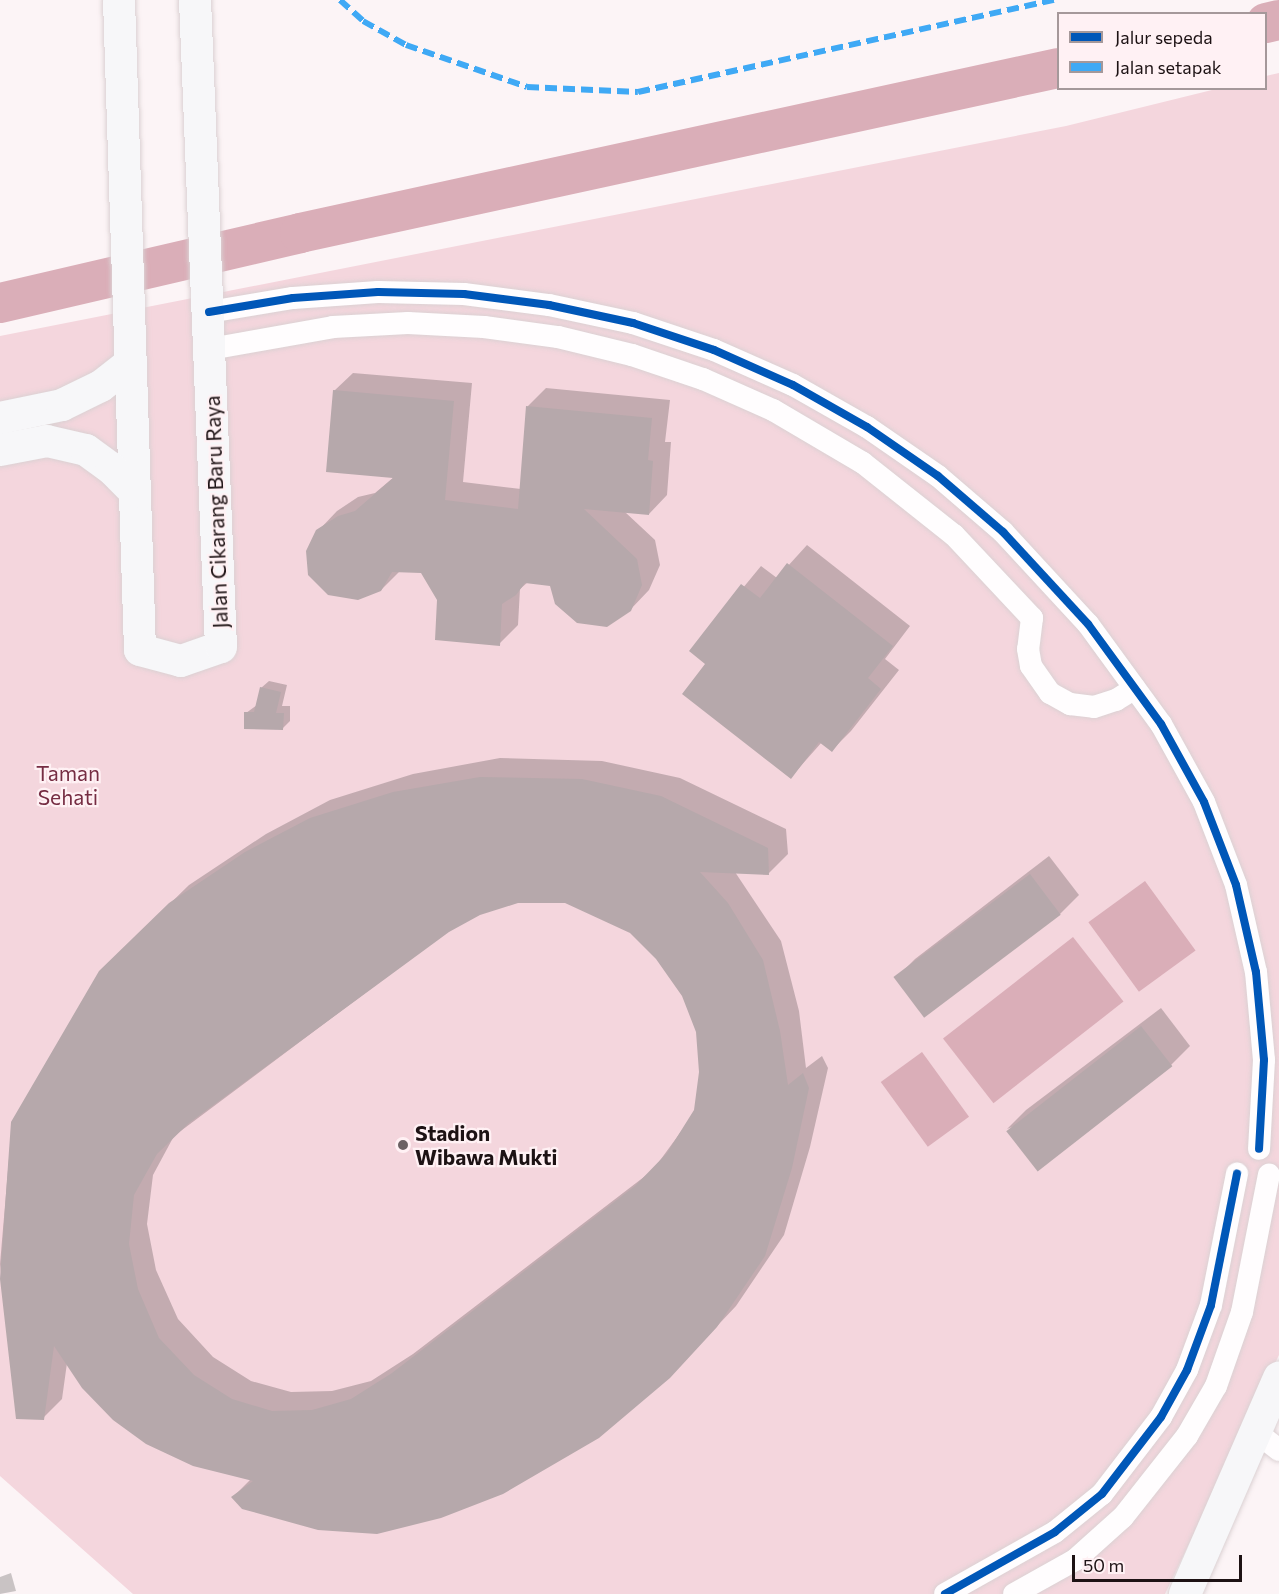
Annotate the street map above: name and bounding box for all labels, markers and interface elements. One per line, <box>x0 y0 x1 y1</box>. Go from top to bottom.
legend <box>1057 12 1267 90</box>
text: Jalur sepeda <box>1115 26 1213 48</box>
text: Jalan setapak <box>1115 56 1222 78</box>
street label: Jalan Cikarang Baru Raya <box>199 395 233 629</box>
park label: Taman Sehati <box>36 760 100 810</box>
place label: Stadion Wibawa Mukti <box>415 1120 557 1170</box>
marker: Stadion Wibawa Mukti <box>396 1138 410 1152</box>
scale bar <box>1075 1543 1244 1581</box>
text: 50 m <box>1083 1554 1124 1576</box>

